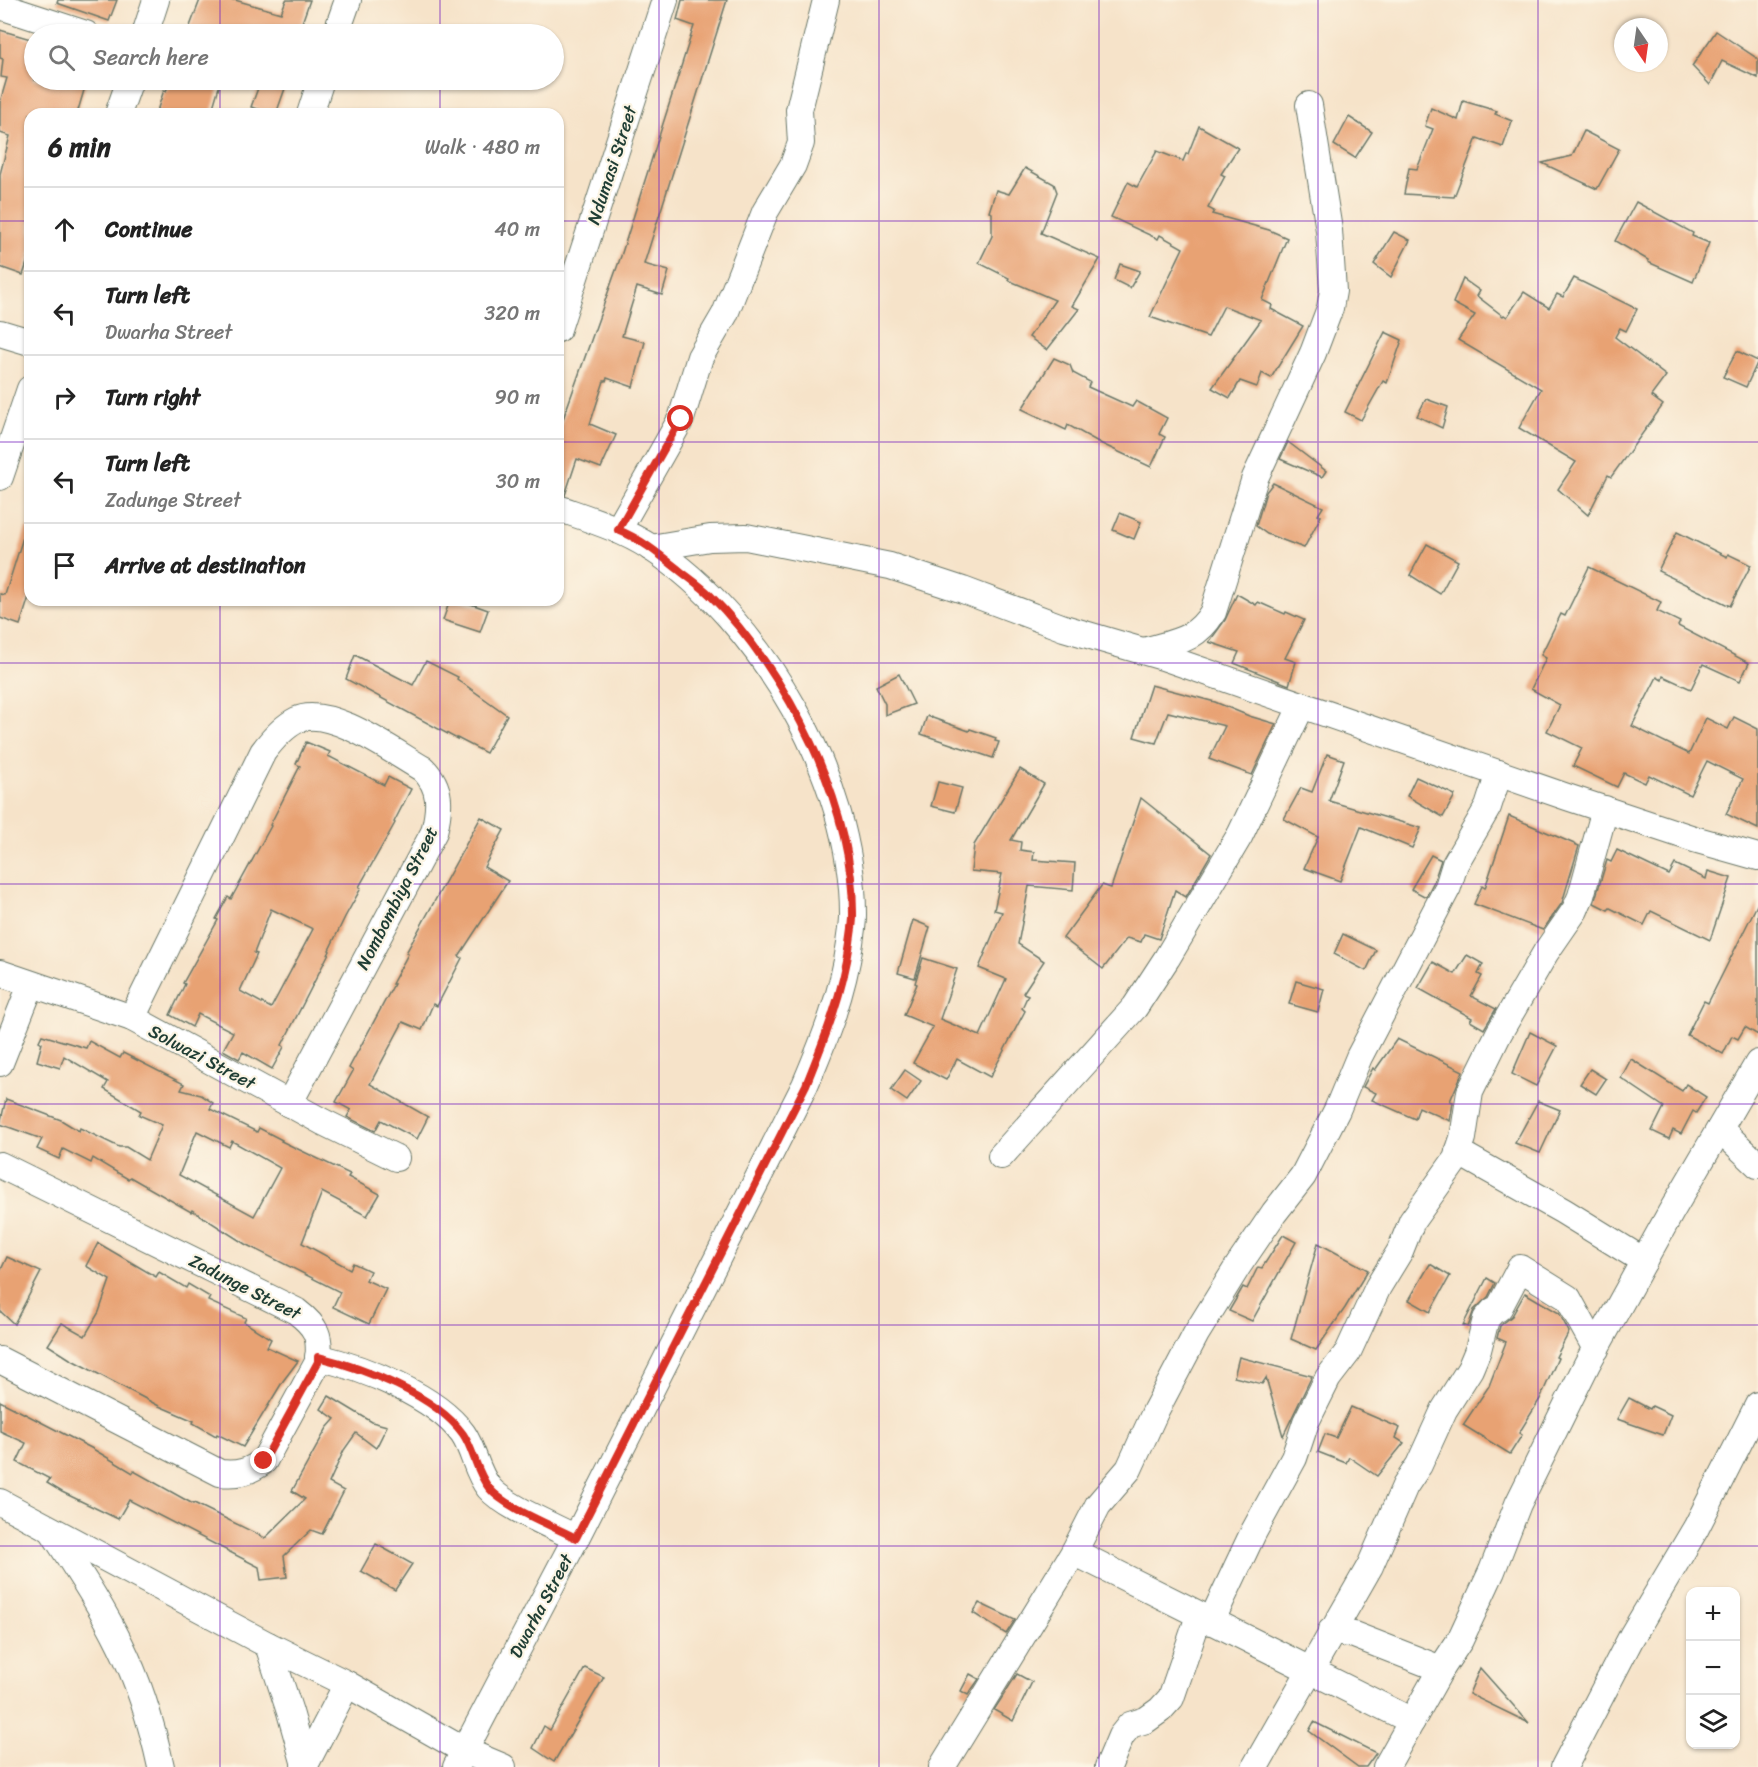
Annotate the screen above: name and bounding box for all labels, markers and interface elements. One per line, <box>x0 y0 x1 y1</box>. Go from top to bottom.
north arrow <box>1614 18 1668 72</box>
search box <box>24 24 564 90</box>
text: Search here <box>93 38 209 77</box>
icon: search <box>45 41 78 74</box>
street label: Ndumasi Street <box>578 100 647 229</box>
text: 6 min <box>48 124 111 170</box>
text: Walk · 480 m <box>425 130 540 165</box>
text: Continue <box>105 210 193 249</box>
text: 40 m <box>494 212 540 247</box>
icon: ahead <box>48 213 81 246</box>
text: Turn left <box>105 276 190 315</box>
text: 320 m <box>484 296 540 331</box>
icon: left <box>48 297 81 330</box>
text: Dwarha Street <box>105 315 232 350</box>
text: Turn right <box>105 378 200 417</box>
text: 90 m <box>495 380 540 415</box>
icon: right <box>48 381 81 414</box>
route start <box>667 405 693 431</box>
text: Turn left <box>105 444 190 483</box>
text: 30 m <box>496 464 540 499</box>
icon: left <box>48 465 81 498</box>
text: Zadunge Street <box>105 483 241 518</box>
text: Arrive at destination <box>105 546 306 585</box>
icon: arrive <box>48 549 81 582</box>
street label: Nombombiya Street <box>347 820 447 976</box>
street label: Solwazi Street <box>143 1015 262 1099</box>
street label: Zadunge Street <box>183 1245 307 1329</box>
route end <box>250 1447 276 1473</box>
street label: Dwarha Street <box>500 1547 582 1664</box>
map controls <box>1686 1587 1740 1749</box>
button: + <box>1686 1587 1740 1641</box>
button: − <box>1686 1641 1740 1695</box>
button: layers <box>1686 1695 1740 1749</box>

